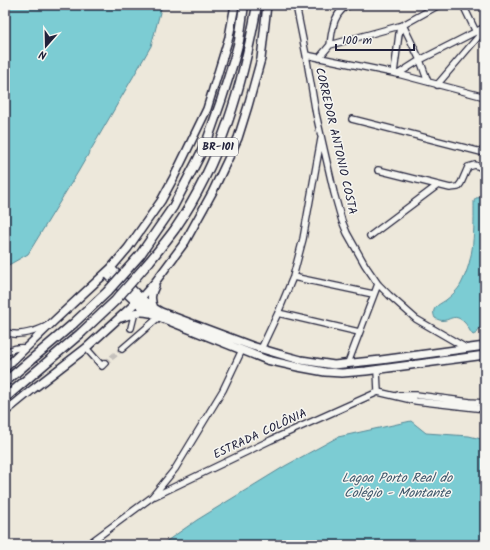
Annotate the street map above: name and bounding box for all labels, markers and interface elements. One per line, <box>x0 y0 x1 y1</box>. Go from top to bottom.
north arrow <box>26 26 66 66</box>
scale bar <box>336 26 414 52</box>
text: 100 m <box>342 31 373 50</box>
text: N <box>37 45 49 64</box>
street label: CORREDOR ANTONIO COSTA <box>310 66 362 216</box>
road number: BR-101 <box>198 138 238 156</box>
street label: ESTRADA COLÔNIA <box>210 404 310 464</box>
water label: Lagoa Porto Real do Colégio - Montante <box>342 468 453 504</box>

